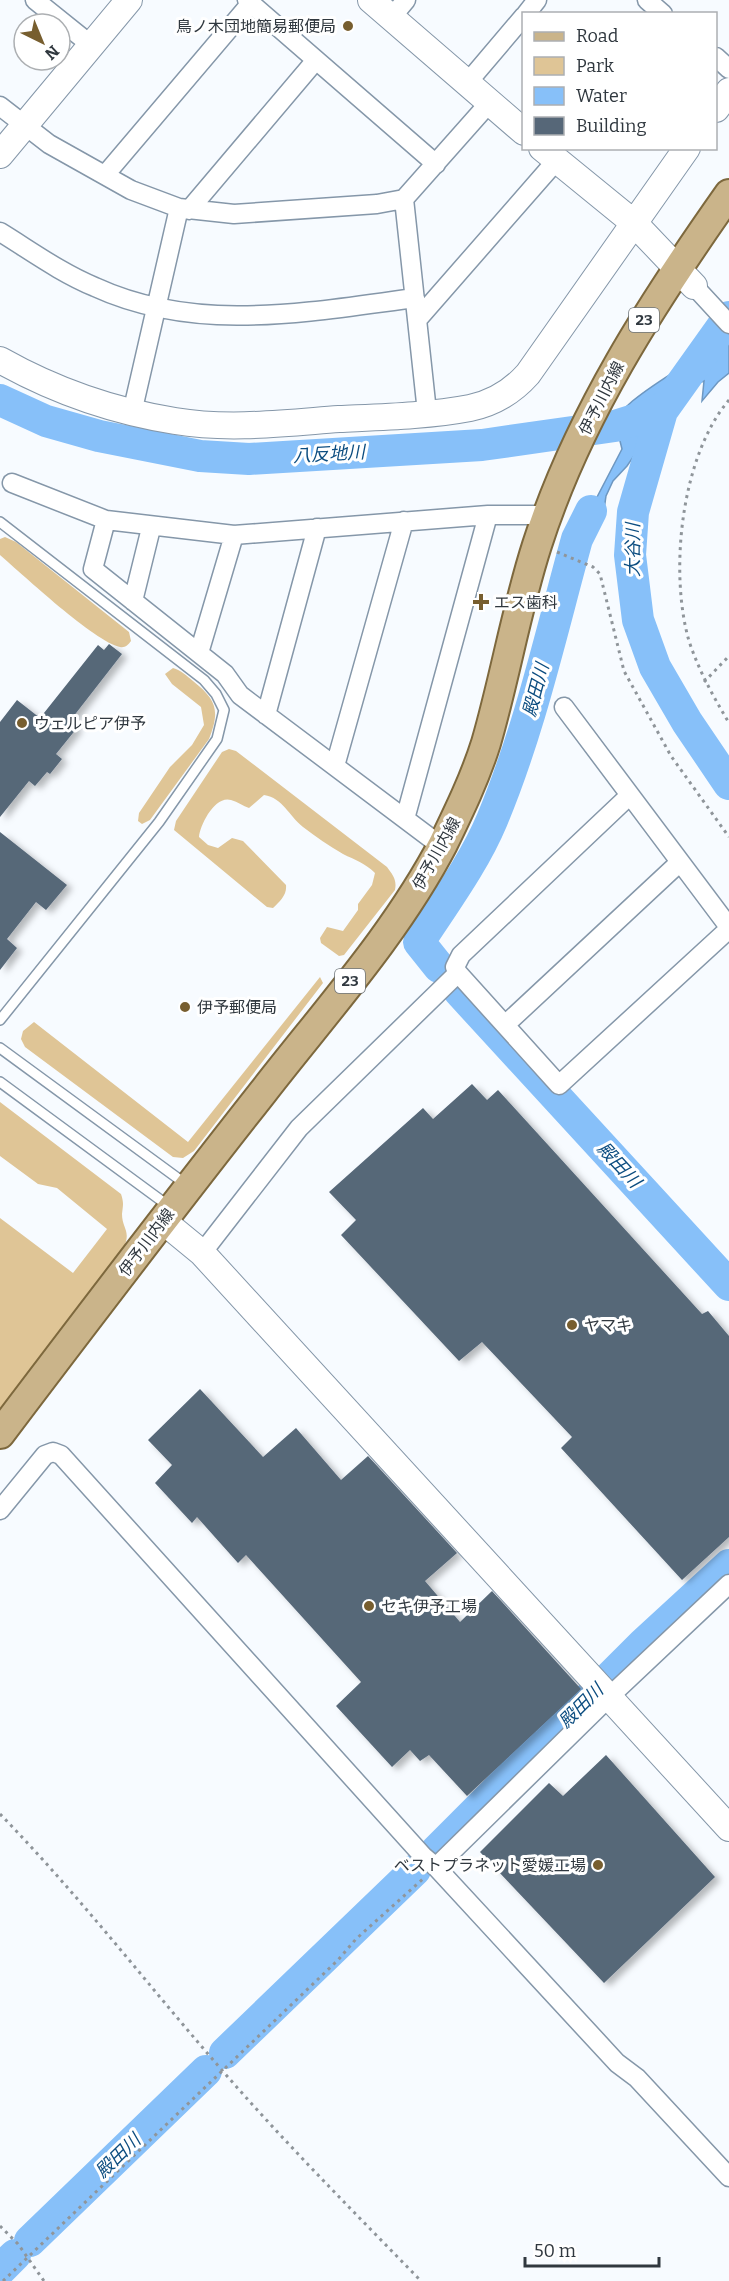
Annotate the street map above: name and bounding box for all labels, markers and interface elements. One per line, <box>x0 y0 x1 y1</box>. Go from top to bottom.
north arrow <box>12 12 72 72</box>
legend <box>522 12 717 150</box>
place label: 鳥ノ木団地簡易郵便局 <box>176 17 336 36</box>
marker: 鳥ノ木団地簡易郵便局 <box>341 19 355 33</box>
text: Road <box>576 25 619 47</box>
text: N <box>41 41 63 64</box>
text: Park <box>576 55 615 77</box>
text: Water <box>576 85 627 107</box>
text: Building <box>576 115 647 137</box>
road number: 23 <box>629 308 659 332</box>
street label: 伊予川内線 <box>575 358 628 438</box>
water label: 八反地川 <box>292 441 368 467</box>
water label: 大谷川 <box>622 521 644 577</box>
marker: エス歯科 <box>472 593 490 611</box>
place label: エス歯科 <box>494 593 558 612</box>
water label: 殿田川 <box>518 659 554 719</box>
place label: ウェルピア伊予 <box>34 714 146 733</box>
marker: ウェルピア伊予 <box>15 716 29 730</box>
street label: 伊予川内線 <box>409 814 464 893</box>
road number: 23 <box>335 969 365 993</box>
place label: 伊予郵便局 <box>197 998 277 1017</box>
marker: 伊予郵便局 <box>178 1000 192 1014</box>
water label: 殿田川 <box>593 1138 647 1194</box>
street label: 伊予川内線 <box>115 1205 178 1280</box>
place label: ヤマキ <box>584 1316 632 1335</box>
marker: ヤマキ <box>565 1318 579 1332</box>
place label: セキ伊予工場 <box>381 1597 477 1616</box>
marker: セキ伊予工場 <box>362 1599 376 1613</box>
water label: 殿田川 <box>554 1678 609 1733</box>
place label: ベストプラネット愛媛工場 <box>394 1856 586 1875</box>
marker: ベストプラネット愛媛工場 <box>591 1858 605 1872</box>
water label: 殿田川 <box>91 2128 147 2183</box>
scale bar <box>525 2230 658 2268</box>
text: 50 m <box>534 2240 576 2262</box>

